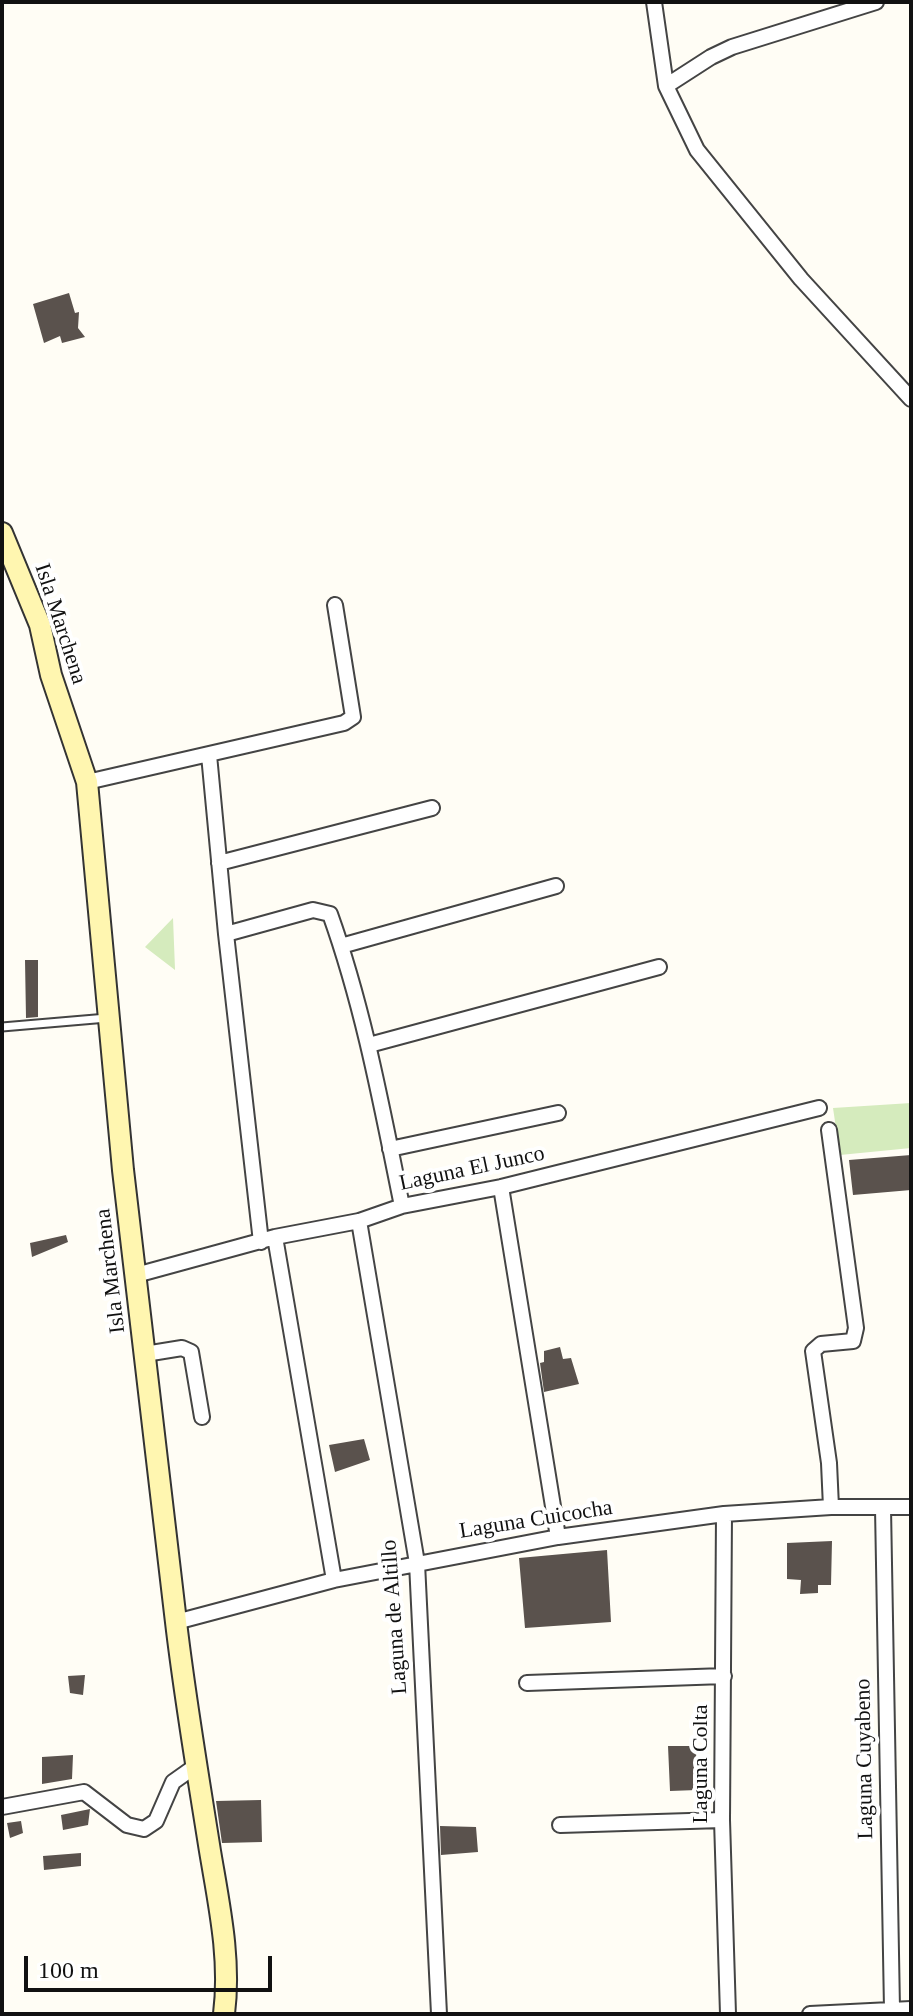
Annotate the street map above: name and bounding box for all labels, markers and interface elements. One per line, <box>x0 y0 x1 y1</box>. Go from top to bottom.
street label: Isla Marchena <box>28 560 92 688</box>
street label: Laguna El Junco <box>397 1141 547 1197</box>
street label: Isla Marchena <box>90 1207 132 1335</box>
street label: Laguna Cuicocha <box>458 1495 614 1545</box>
street label: Laguna de Altillo <box>376 1539 414 1695</box>
street label: Laguna Cuyabeno <box>850 1678 880 1840</box>
street label: Laguna Colta <box>688 1704 714 1824</box>
scale bar <box>28 1940 276 1990</box>
text: 100 m <box>38 1957 99 1983</box>

